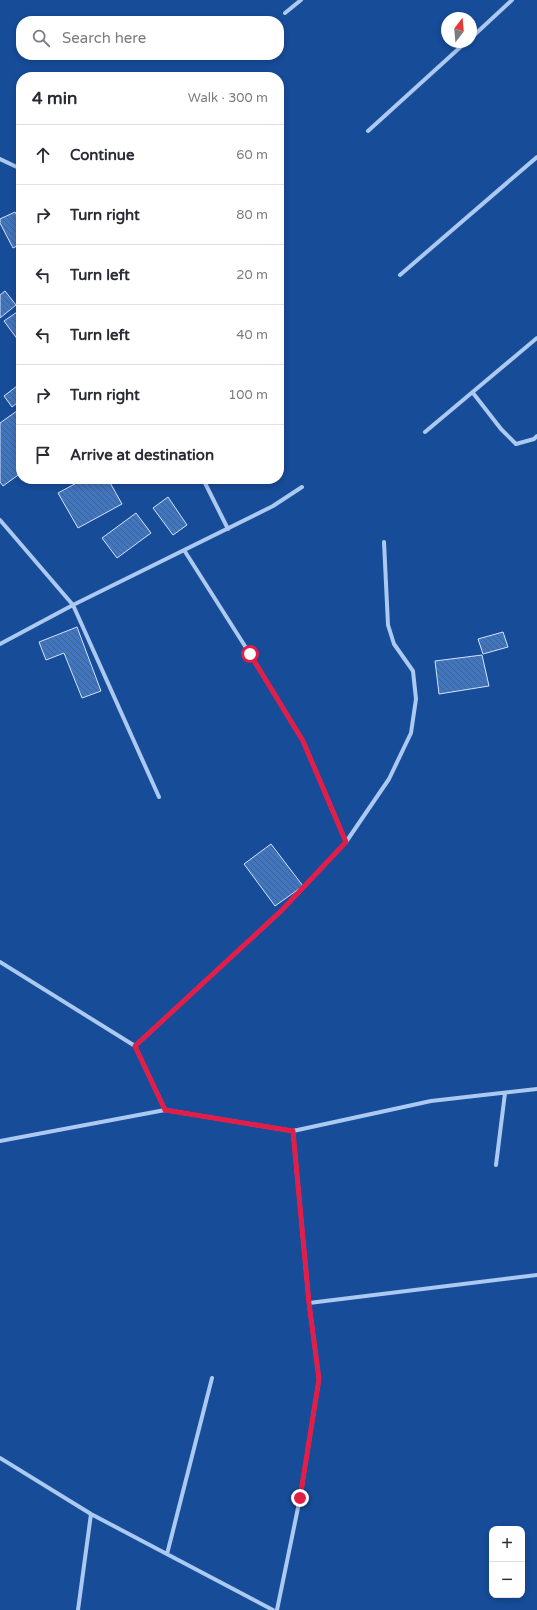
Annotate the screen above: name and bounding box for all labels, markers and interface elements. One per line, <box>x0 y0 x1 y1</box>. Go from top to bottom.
north arrow <box>441 12 477 48</box>
search box <box>16 16 284 60</box>
icon: search <box>30 27 52 49</box>
text: Search here <box>62 29 146 47</box>
text: 4 min <box>32 88 77 109</box>
text: Walk · 300 m <box>188 90 268 106</box>
icon: ahead <box>32 144 54 166</box>
text: Continue <box>70 146 134 164</box>
text: 60 m <box>236 147 268 163</box>
icon: right <box>32 204 54 226</box>
text: Turn right <box>70 206 140 224</box>
text: 80 m <box>236 207 268 223</box>
icon: left <box>32 264 54 286</box>
text: Turn left <box>70 266 130 284</box>
text: 20 m <box>236 267 268 283</box>
icon: left <box>32 324 54 346</box>
text: Turn left <box>70 326 130 344</box>
text: 40 m <box>236 327 268 343</box>
icon: right <box>32 384 54 406</box>
text: Turn right <box>70 386 140 404</box>
text: 100 m <box>228 387 268 403</box>
icon: arrive <box>32 444 54 466</box>
text: Arrive at destination <box>70 446 214 464</box>
route start <box>241 645 259 663</box>
route end <box>291 1489 309 1507</box>
map controls <box>489 1526 525 1598</box>
button: + <box>489 1526 525 1562</box>
button: − <box>489 1562 525 1598</box>

